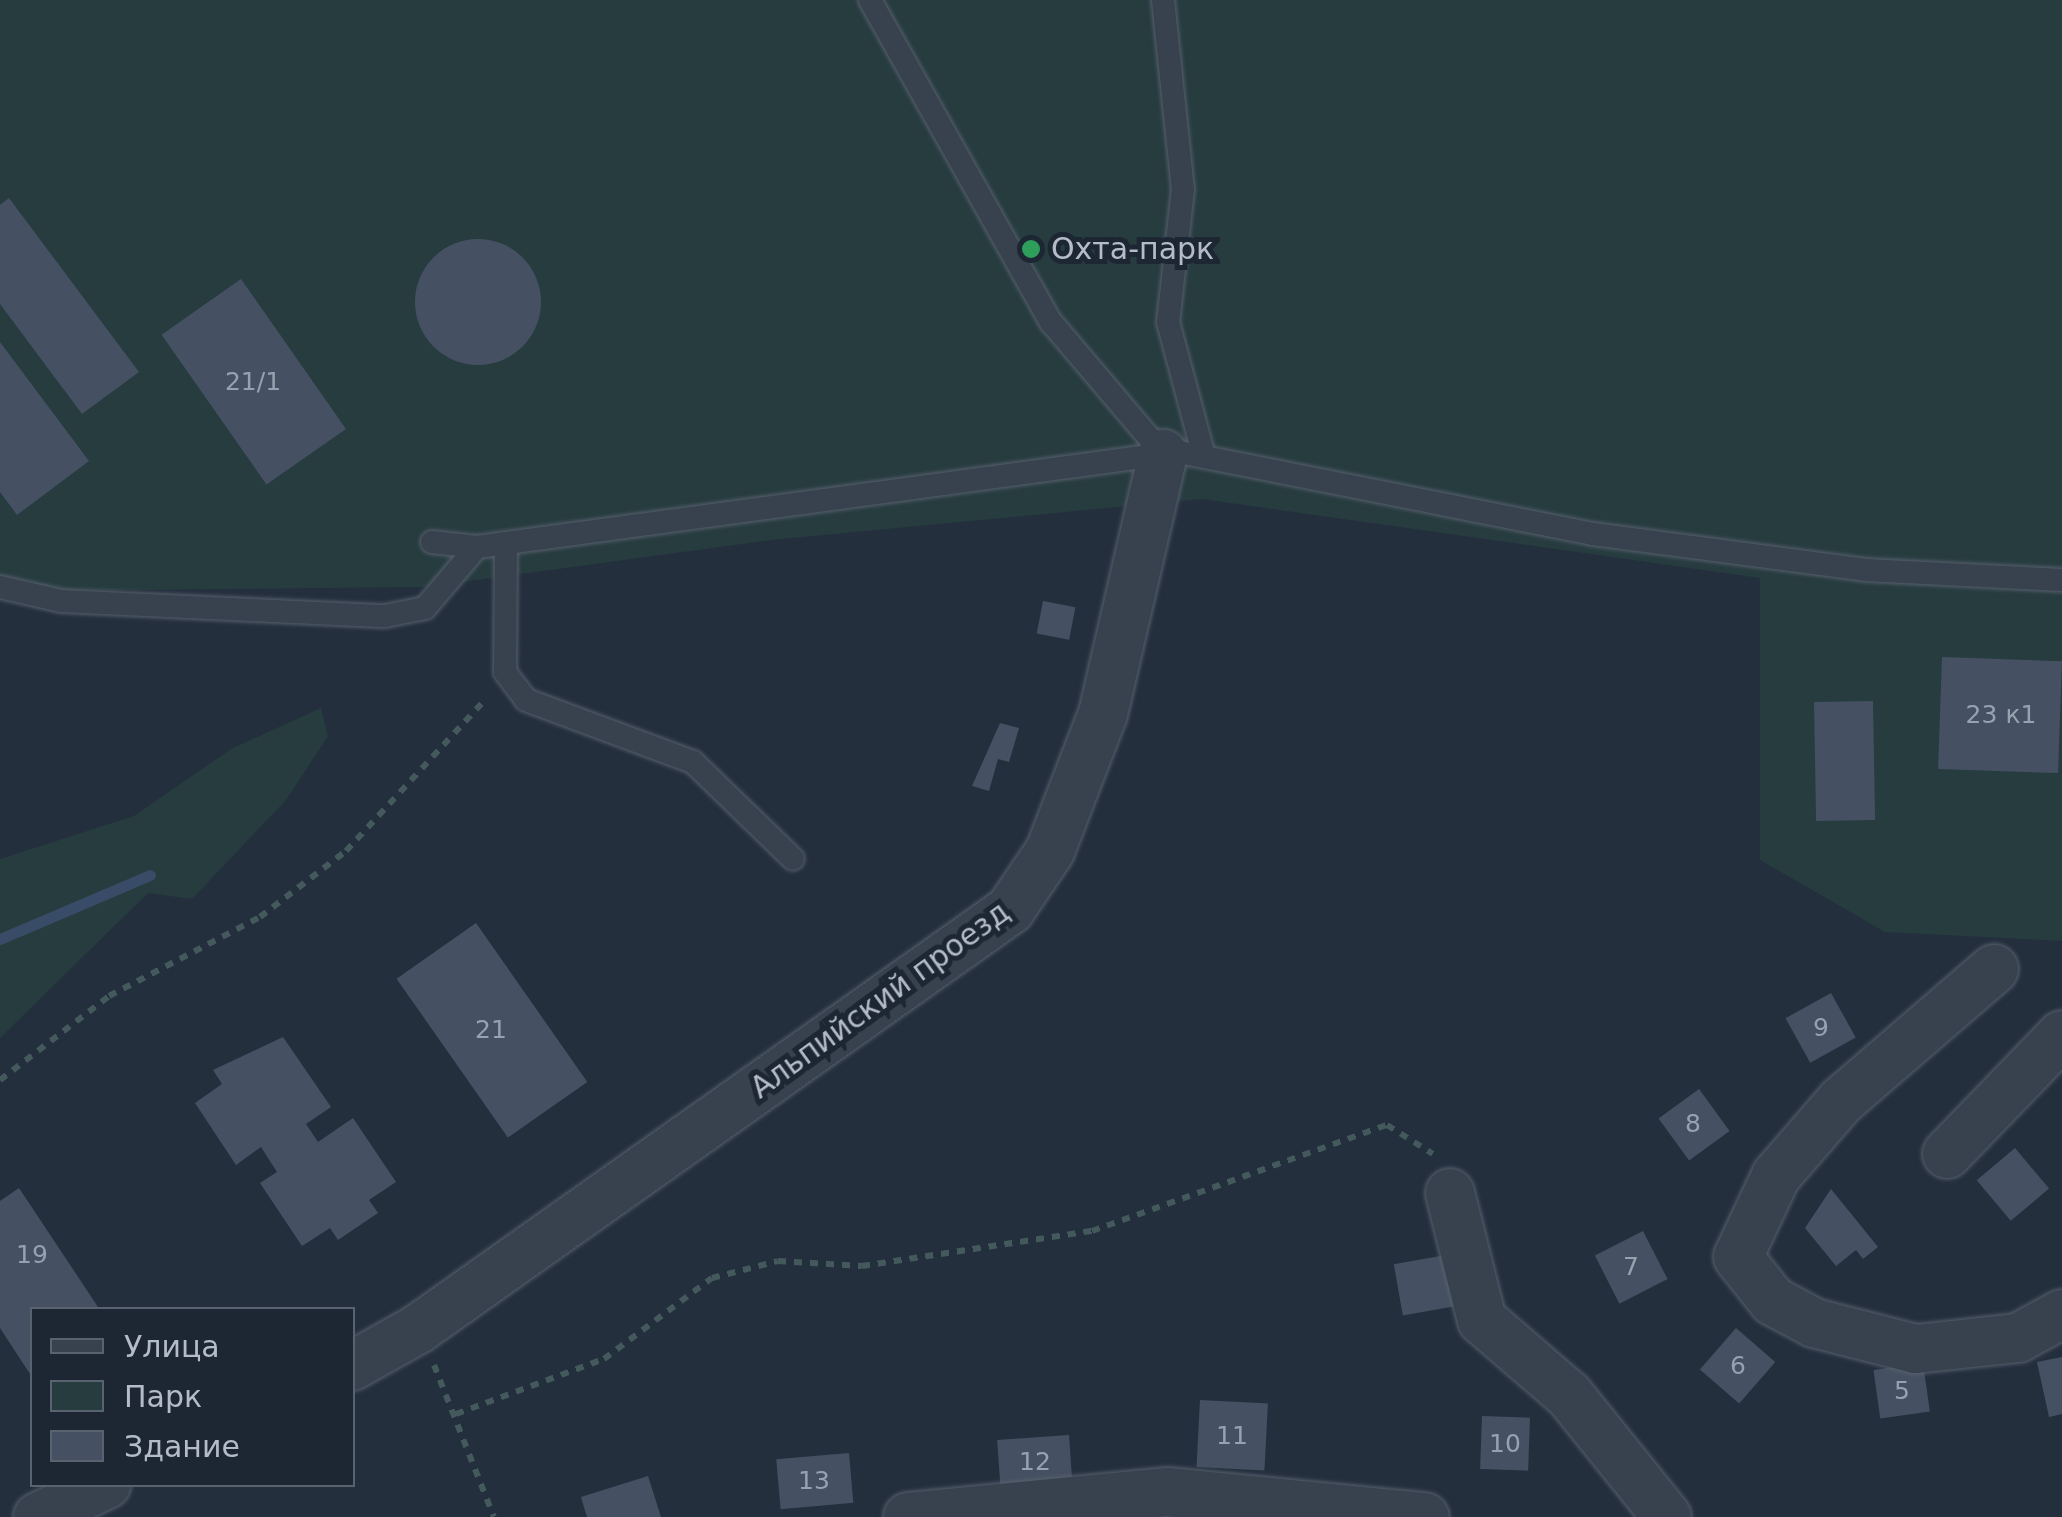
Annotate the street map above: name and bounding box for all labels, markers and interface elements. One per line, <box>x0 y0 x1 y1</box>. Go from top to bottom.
place label: Охта-парк <box>1051 231 1214 267</box>
marker: Охта-парк <box>1020 238 1042 260</box>
house number: 21/1 <box>225 367 281 397</box>
house number: 23 к1 <box>1966 700 2036 730</box>
street label: Альпийский проезд <box>743 894 1017 1106</box>
house number: 9 <box>1813 1013 1829 1043</box>
house number: 21 <box>475 1015 507 1045</box>
house number: 8 <box>1685 1109 1701 1139</box>
house number: 19 <box>16 1240 48 1270</box>
house number: 7 <box>1623 1252 1639 1282</box>
legend <box>30 1307 355 1487</box>
text: Улица <box>124 1329 220 1364</box>
house number: 6 <box>1730 1351 1746 1381</box>
house number: 5 <box>1894 1376 1910 1406</box>
text: Парк <box>124 1379 202 1414</box>
house number: 11 <box>1216 1421 1248 1451</box>
text: Здание <box>124 1429 240 1464</box>
house number: 10 <box>1489 1429 1521 1459</box>
house number: 12 <box>1019 1447 1051 1477</box>
house number: 13 <box>798 1466 830 1496</box>

